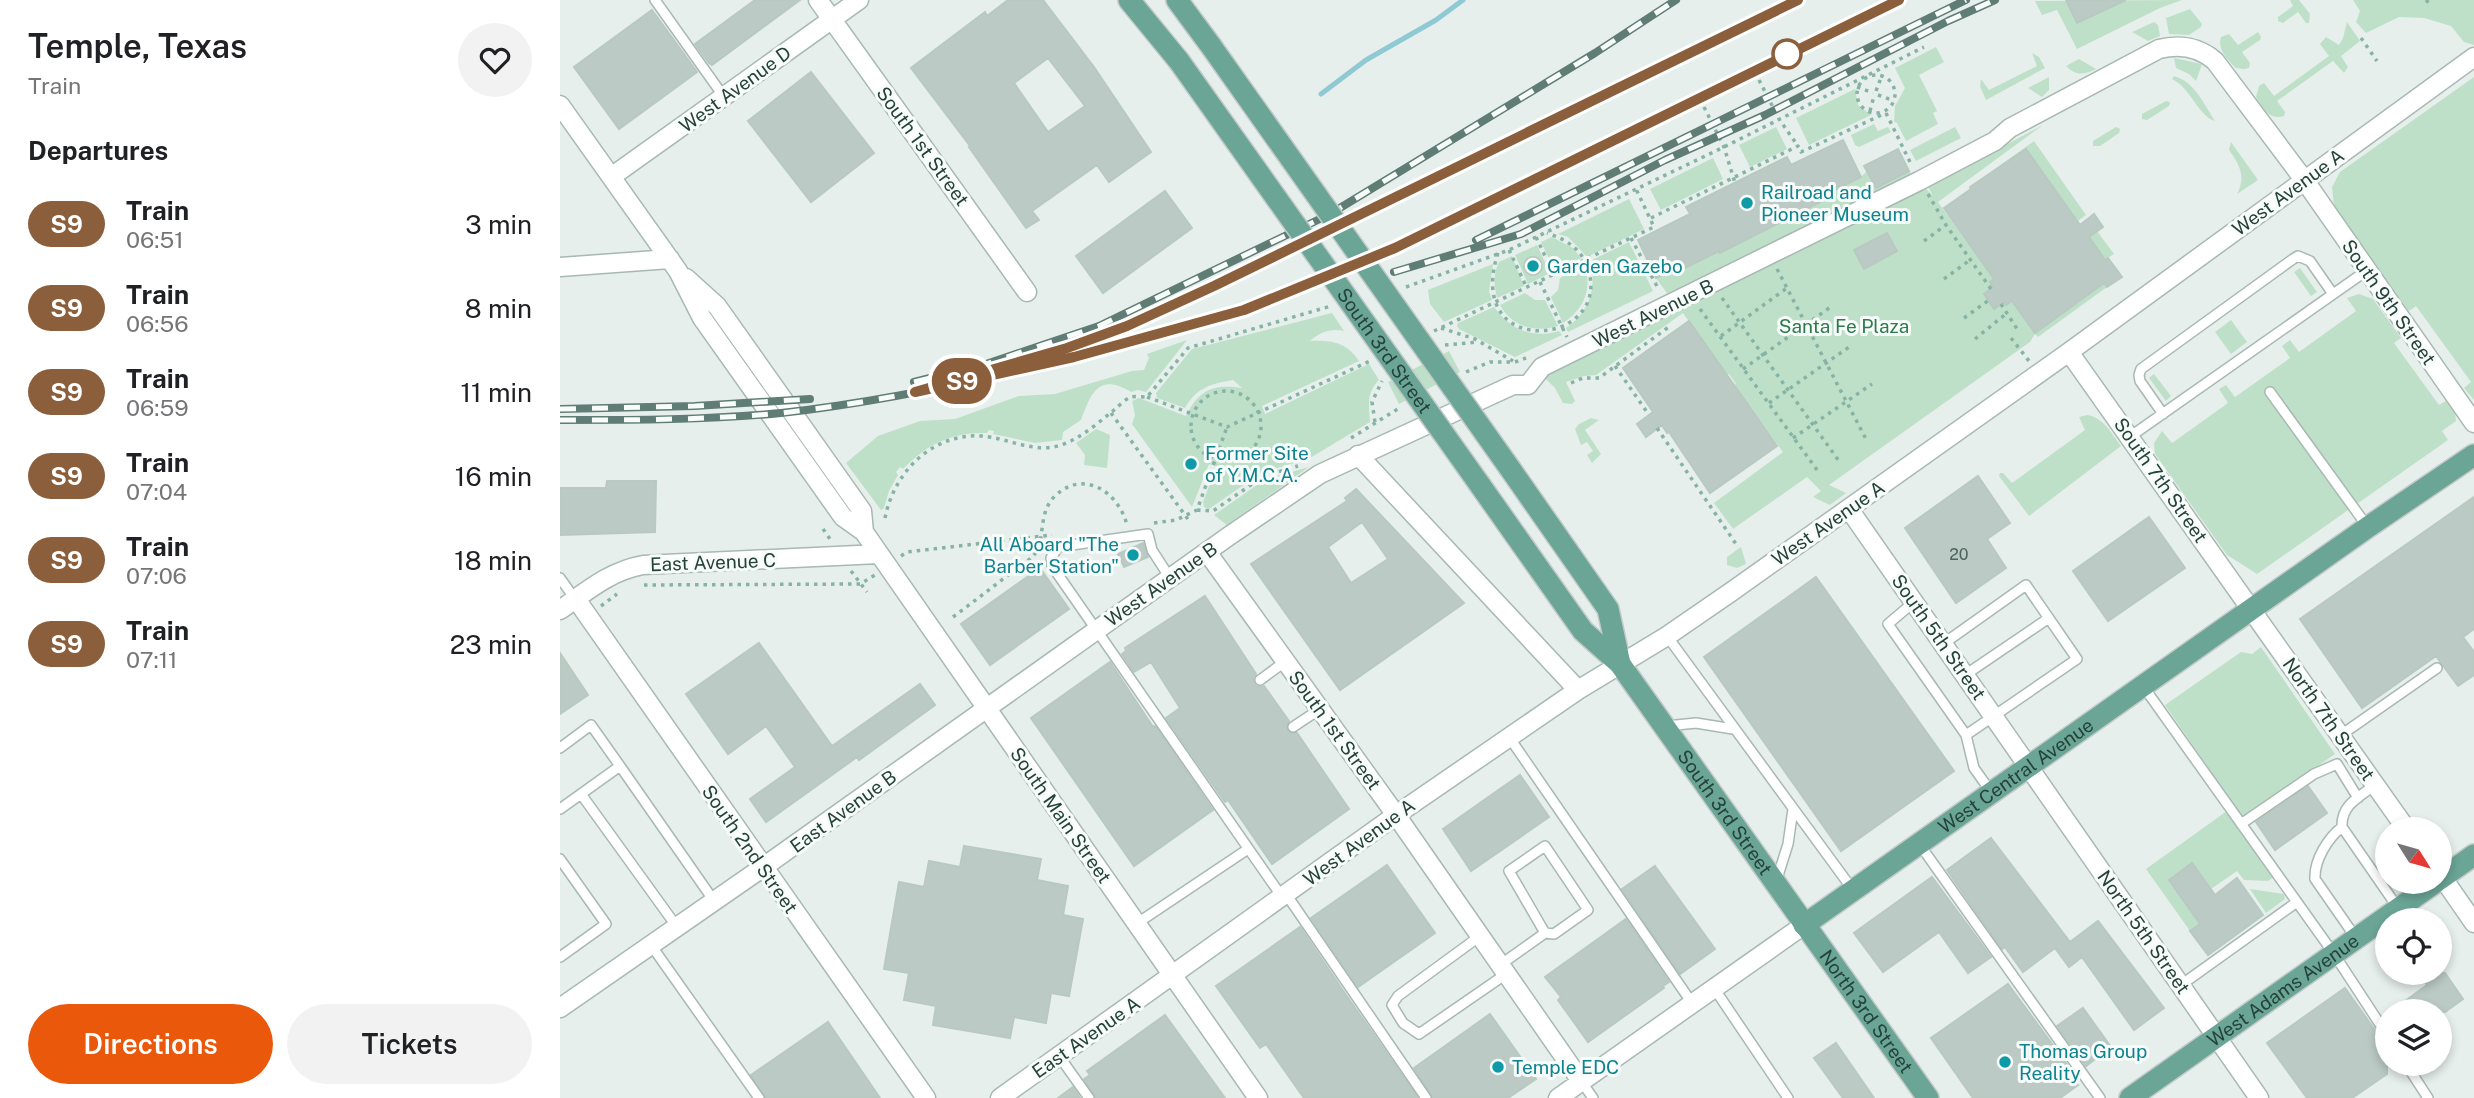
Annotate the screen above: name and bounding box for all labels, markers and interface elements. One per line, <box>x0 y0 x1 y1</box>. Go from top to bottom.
button: heart <box>458 23 532 97</box>
text: Temple, Texas <box>28 27 247 65</box>
unlabelled marker <box>1772 39 1802 69</box>
street label: West Avenue D <box>675 41 795 137</box>
text: Train <box>28 72 81 99</box>
street label: South 1st Street <box>872 82 974 210</box>
text: Departures <box>28 135 168 166</box>
street label: West Avenue A <box>2228 144 2348 240</box>
place label: Railroad and Pioneer Museum <box>1761 181 1909 225</box>
text: Train <box>126 195 189 226</box>
marker: Railroad and Pioneer Museum <box>1739 195 1755 211</box>
text: 3 min <box>465 209 532 240</box>
text: S9 <box>50 210 83 238</box>
text: 06:51 <box>126 226 184 253</box>
street label: South 9th Street <box>2338 235 2440 369</box>
place label: Garden Gazebo <box>1547 255 1683 277</box>
marker: Garden Gazebo <box>1525 258 1541 274</box>
street label: West Avenue B <box>1589 274 1717 352</box>
text: Train <box>126 279 189 310</box>
street label: South 3rd Street <box>1333 284 1436 417</box>
text: 8 min <box>465 293 532 324</box>
text: S9 <box>50 294 83 322</box>
text: 06:56 <box>126 310 188 337</box>
park label: Santa Fe Plaza <box>1779 315 1909 337</box>
line badge: S9 <box>930 358 994 404</box>
text: Train <box>126 363 189 394</box>
text: S9 <box>946 367 978 395</box>
text: 11 min <box>460 377 532 408</box>
text: S9 <box>50 378 83 406</box>
text: 06:59 <box>126 394 189 421</box>
street label: South 7th Street <box>2110 413 2212 547</box>
place label: Former Site of Y.M.C.A. <box>1205 442 1309 486</box>
text: Train <box>126 447 189 478</box>
marker: Former Site of Y.M.C.A. <box>1183 456 1199 472</box>
text: 16 min <box>455 461 532 492</box>
text: S9 <box>50 462 83 490</box>
street label: West Avenue A <box>1767 476 1889 570</box>
text: 07:04 <box>126 478 187 505</box>
text: Train <box>126 531 189 562</box>
place label: All Aboard "The Barber Station" <box>979 533 1119 577</box>
street label: West Avenue B <box>1101 537 1221 631</box>
text: 18 min <box>454 545 532 576</box>
house number: 20 <box>1949 545 1969 564</box>
text: S9 <box>50 546 83 574</box>
marker: All Aboard "The Barber Station" <box>1125 547 1141 563</box>
street label: East Avenue C <box>649 549 777 575</box>
text: 07:06 <box>126 562 187 589</box>
street label: South 5th Street <box>1888 570 1990 704</box>
text: Train <box>126 615 189 646</box>
text: 23 min <box>450 629 532 660</box>
text: S9 <box>50 630 83 658</box>
text: 07:11 <box>126 646 177 673</box>
street label: North 7th Street <box>2278 653 2380 785</box>
street label: South 1st Street <box>1284 666 1386 794</box>
street label: West Central Avenue <box>1934 713 2097 838</box>
street label: South Main Street <box>1006 743 1116 887</box>
street label: South 3rd Street <box>1673 745 1777 879</box>
street label: East Avenue B <box>786 765 900 857</box>
street label: South 2nd Street <box>698 781 802 917</box>
street label: West Avenue A <box>1299 794 1419 890</box>
north arrow <box>2375 817 2452 894</box>
map controls <box>2375 817 2452 1076</box>
street label: North 5th Street <box>2093 866 2195 998</box>
button: locate <box>2375 908 2452 985</box>
street label: West Adams Avenue <box>2203 929 2363 1051</box>
street label: North 3rd Street <box>1815 945 1918 1077</box>
street label: East Avenue A <box>1028 992 1144 1082</box>
button: layers <box>2375 999 2452 1076</box>
button: Directions <box>28 1004 273 1084</box>
button: Tickets <box>287 1004 532 1084</box>
place label: Thomas Group Reality <box>2019 1040 2147 1084</box>
marker: Thomas Group Reality <box>1997 1054 2013 1070</box>
place label: Temple EDC <box>1512 1056 1619 1078</box>
marker: Temple EDC <box>1490 1059 1506 1075</box>

